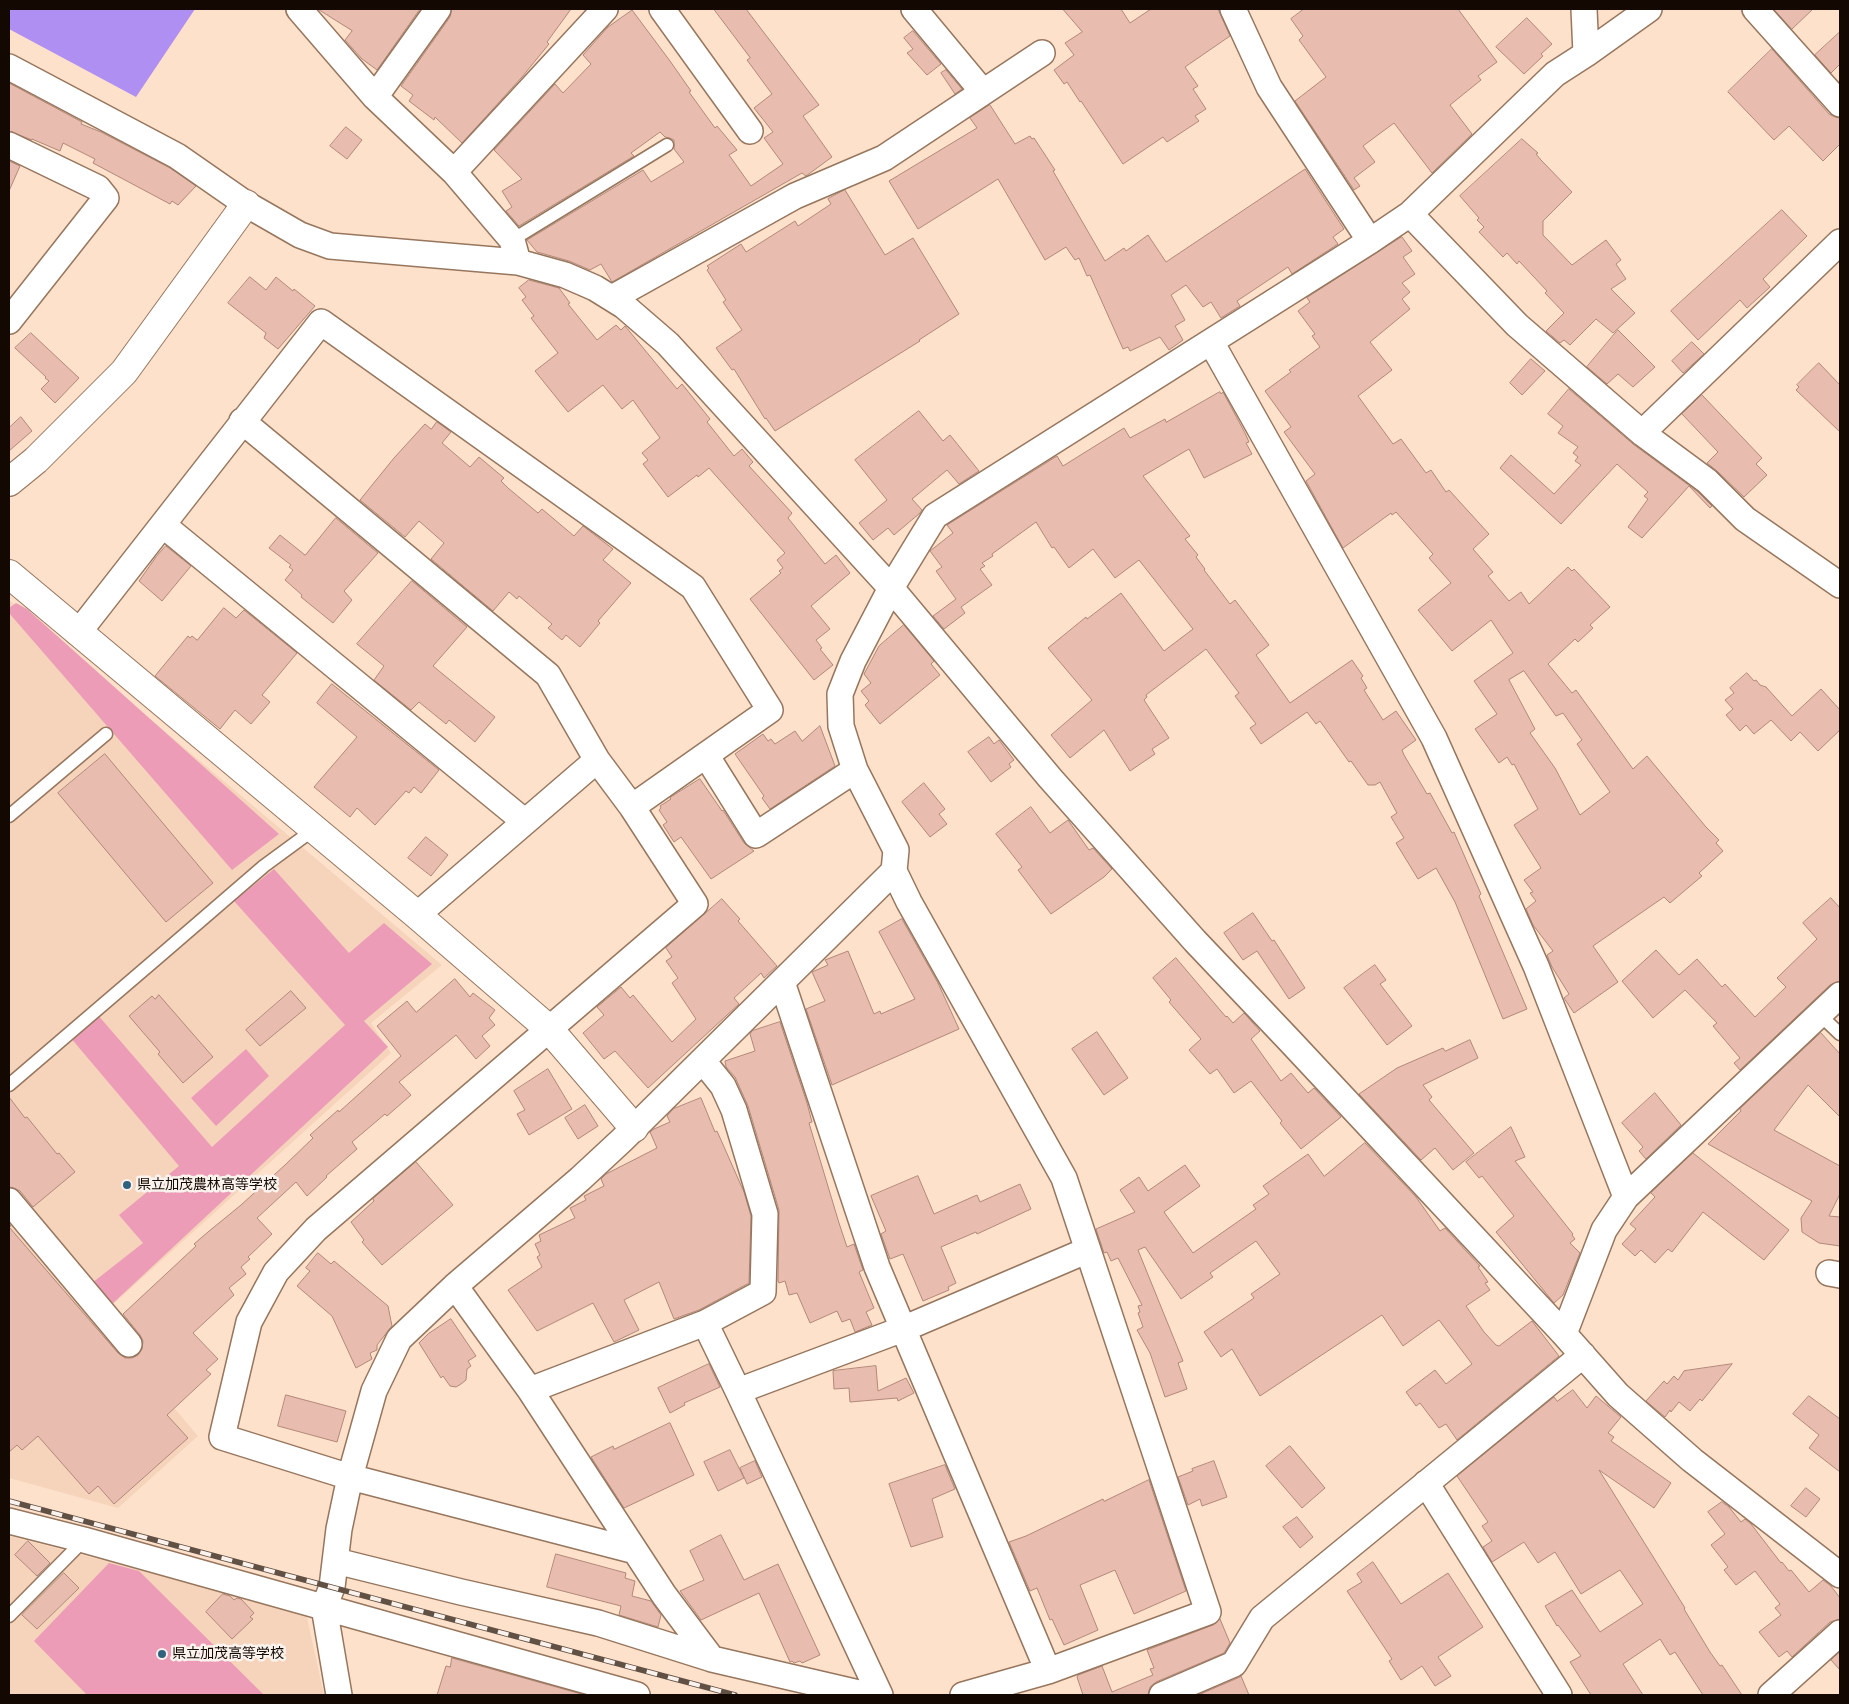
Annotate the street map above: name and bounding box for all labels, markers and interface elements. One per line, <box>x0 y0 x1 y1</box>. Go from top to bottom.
place label: 県立加茂農林高等学校 <box>137 1177 277 1193</box>
marker: 県立加茂農林高等学校 <box>121 1179 133 1191</box>
place label: 県立加茂高等学校 <box>172 1646 284 1662</box>
marker: 県立加茂高等学校 <box>156 1648 168 1660</box>

